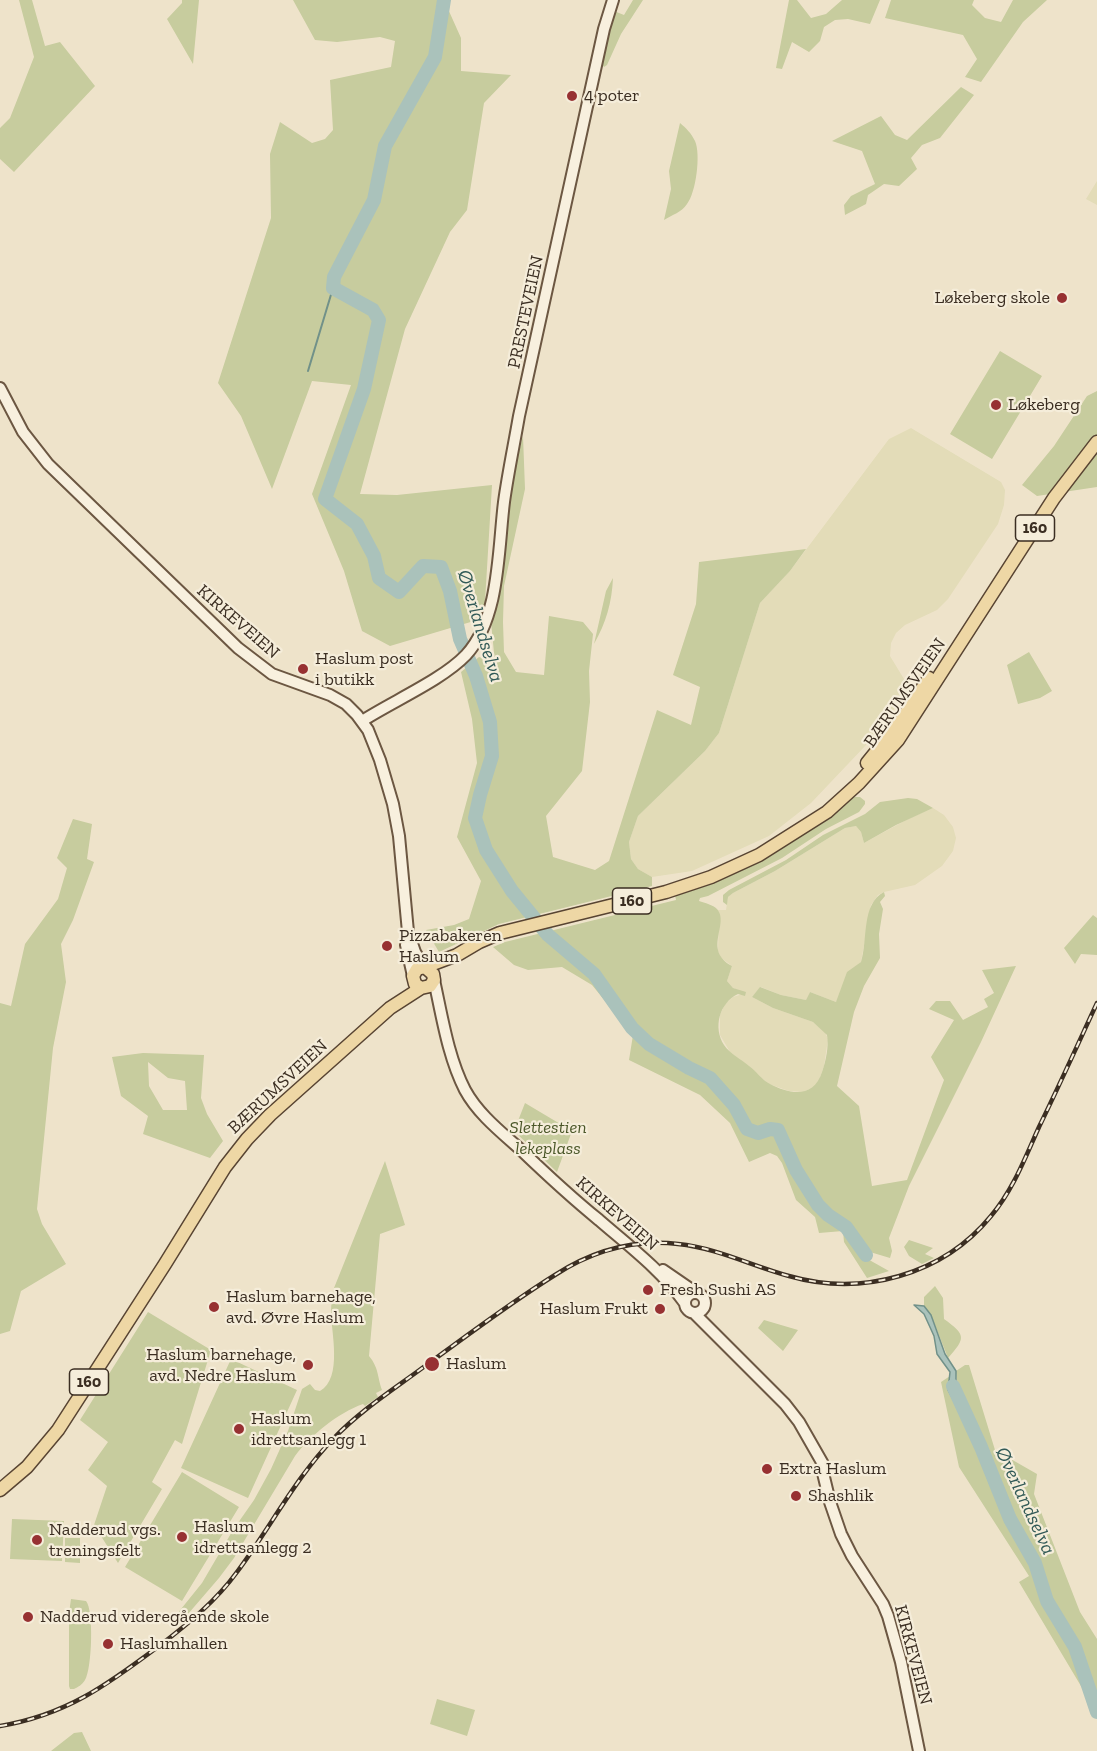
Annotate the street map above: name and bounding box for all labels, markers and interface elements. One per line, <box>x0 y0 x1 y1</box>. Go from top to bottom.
place label: 4 poter <box>584 85 640 107</box>
marker: 4 poter <box>565 89 579 103</box>
street label: PRESTEVEIEN <box>503 253 549 371</box>
place label: Løkeberg skole <box>934 287 1050 309</box>
marker: Løkeberg skole <box>1055 291 1069 305</box>
place label: Løkeberg <box>1008 394 1080 416</box>
marker: Løkeberg <box>989 398 1003 412</box>
road number: 160 <box>1016 515 1054 541</box>
water label: Øverlandselva <box>452 567 508 685</box>
street label: KIRKEVEIEN <box>192 580 284 664</box>
street label: BÆRUMSVEIEN <box>859 634 951 752</box>
place label: Haslum post i butikk <box>315 648 413 690</box>
marker: Haslum post i butikk <box>296 662 310 676</box>
road number: 160 <box>612 888 652 914</box>
place label: Pizzabakeren Haslum <box>399 925 502 968</box>
marker: Pizzabakeren Haslum <box>380 939 394 953</box>
street label: BÆRUMSVEIEN <box>224 1035 332 1139</box>
park label: Slettestien lekeplass <box>509 1117 587 1160</box>
street label: KIRKEVEIEN <box>571 1172 663 1256</box>
place label: Fresh Sushi AS <box>660 1279 776 1301</box>
marker: Fresh Sushi AS <box>641 1283 655 1297</box>
place label: Haslum barnehage, avd. Øvre Haslum <box>226 1286 376 1328</box>
place label: Haslum Frukt <box>540 1298 648 1320</box>
marker: Haslum barnehage, avd. Øvre Haslum <box>207 1300 221 1314</box>
marker: Haslum Frukt <box>653 1302 667 1316</box>
place label: Haslum barnehage, avd. Nedre Haslum <box>146 1344 296 1386</box>
place label: Haslum <box>446 1353 506 1375</box>
marker: Haslum <box>423 1355 441 1373</box>
marker: Haslum barnehage, avd. Nedre Haslum <box>301 1358 315 1372</box>
road number: 160 <box>70 1369 109 1395</box>
place label: Haslum idrettsanlegg 1 <box>251 1408 366 1450</box>
marker: Haslum idrettsanlegg 1 <box>232 1422 246 1436</box>
water label: Øverlandselva <box>990 1443 1060 1559</box>
place label: Extra Haslum <box>779 1458 886 1480</box>
marker: Extra Haslum <box>760 1462 774 1476</box>
place label: Shashlik <box>808 1485 874 1507</box>
marker: Shashlik <box>789 1489 803 1503</box>
place label: Haslum idrettsanlegg 2 <box>194 1516 312 1558</box>
place label: Nadderud vgs. treningsfelt <box>49 1519 161 1562</box>
marker: Haslum idrettsanlegg 2 <box>175 1530 189 1544</box>
marker: Nadderud vgs. treningsfelt <box>30 1533 44 1547</box>
street label: KIRKEVEIEN <box>889 1603 937 1707</box>
place label: Nadderud videregående skole <box>40 1606 269 1628</box>
marker: Nadderud videregående skole <box>21 1610 35 1624</box>
place label: Haslumhallen <box>120 1633 228 1655</box>
marker: Haslumhallen <box>101 1637 115 1651</box>

